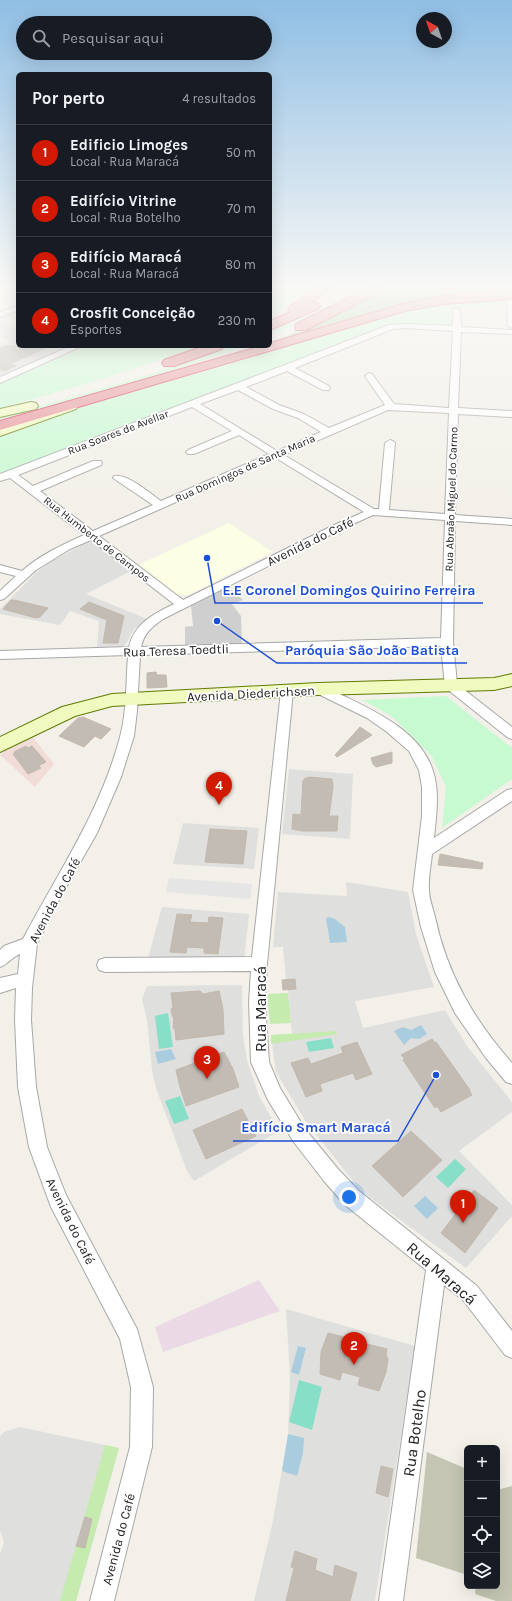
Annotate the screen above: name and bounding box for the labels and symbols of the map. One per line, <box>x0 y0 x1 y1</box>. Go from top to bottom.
north arrow <box>416 12 452 48</box>
street label: Rua Soares de Avellar <box>66 407 170 458</box>
street label: Rua Abraão Miguel do Carmo <box>442 427 461 572</box>
street label: Rua Domingos de Santa Maria <box>173 432 317 505</box>
street label: Rua Humberto de Campos <box>41 494 153 585</box>
street label: Avenida do Café <box>265 514 356 569</box>
callout: E.E Coronel Domingos Quirino Ferreira <box>215 577 483 603</box>
text: E.E Coronel Domingos Quirino Ferreira <box>223 582 475 599</box>
callout: Paróquia São João Batista <box>277 637 467 663</box>
street label: Rua Teresa Toedtli <box>123 641 229 660</box>
text: Paróquia São João Batista <box>285 642 459 659</box>
street label: Avenida Diederichsen <box>187 683 315 704</box>
pin: 4 <box>206 772 232 805</box>
street label: Avenida do Café <box>26 855 83 945</box>
street label: Rua Maracá <box>251 966 270 1052</box>
pin: 3 <box>194 1046 220 1079</box>
callout: Edifício Smart Maracá <box>233 1115 398 1141</box>
text: Edifício Smart Maracá <box>241 1119 391 1136</box>
street label: Avenida do Café <box>43 1176 98 1267</box>
your location <box>339 1187 359 1207</box>
pin: 1 <box>450 1190 476 1223</box>
street label: Rua Maracá <box>403 1238 480 1309</box>
pin: 2 <box>341 1332 367 1365</box>
street label: Rua Botelho <box>399 1388 430 1478</box>
street label: Avenida do Café <box>99 1491 138 1587</box>

